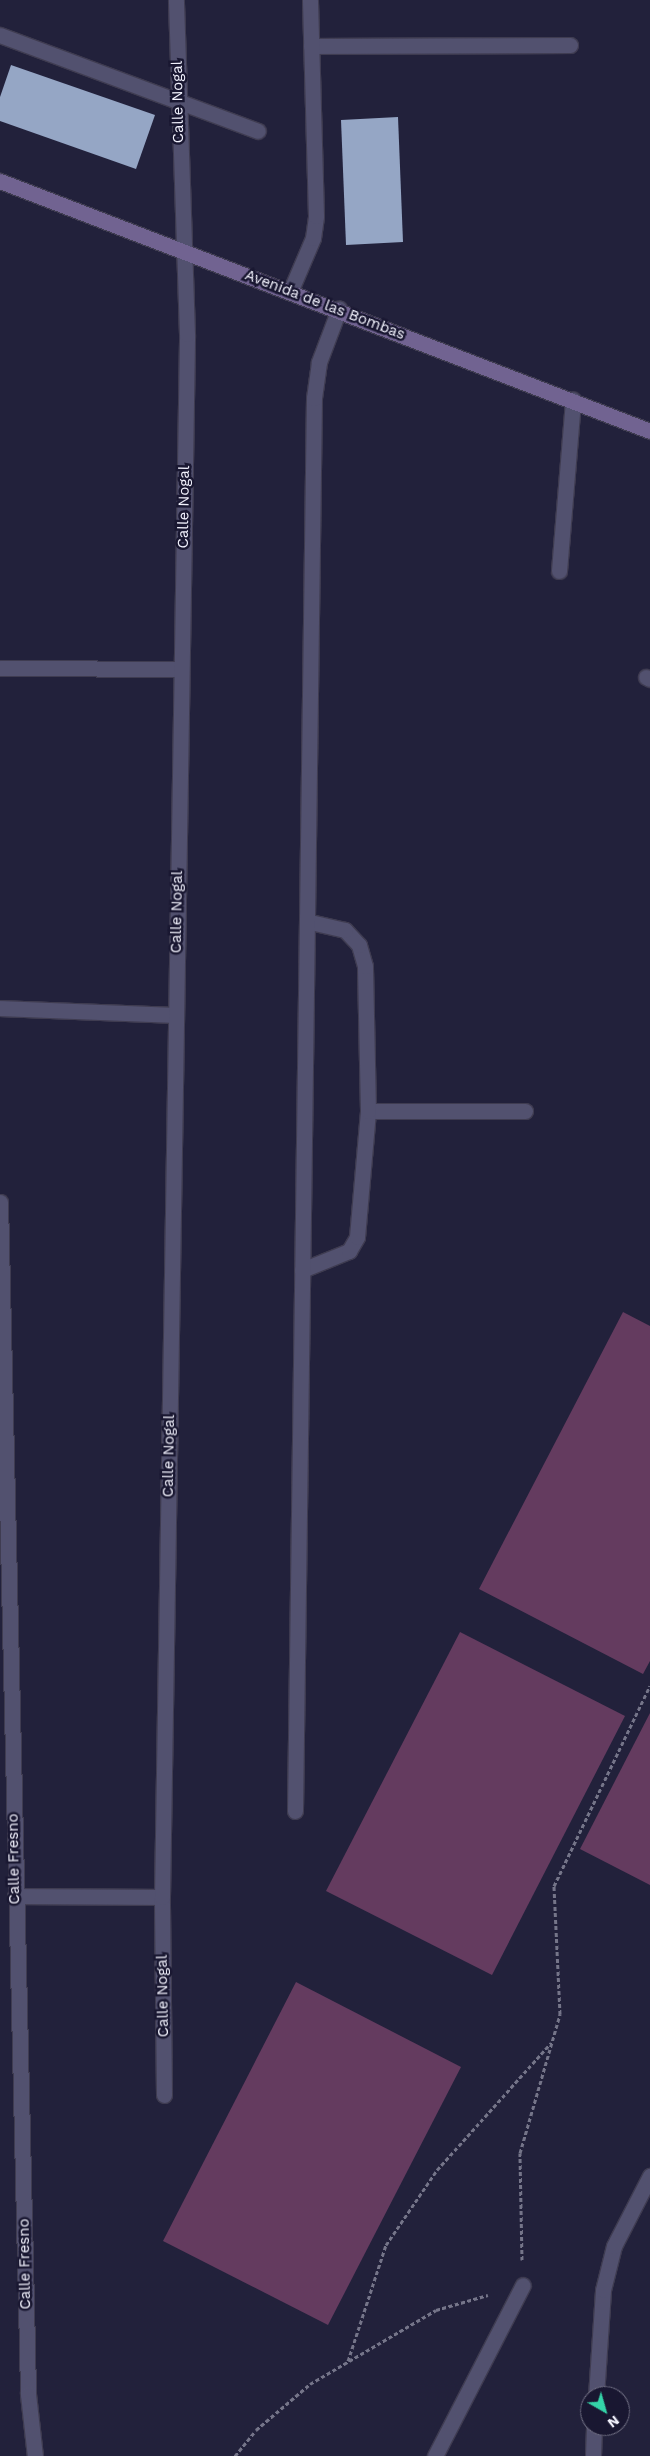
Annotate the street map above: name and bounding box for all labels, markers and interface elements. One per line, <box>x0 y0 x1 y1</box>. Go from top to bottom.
street label: Calle Nogal <box>168 61 188 143</box>
street label: Avenida de las Bombas <box>242 266 408 344</box>
street label: Calle Nogal <box>174 466 194 548</box>
street label: Calle Nogal <box>167 871 187 953</box>
street label: Calle Nogal <box>159 1415 179 1497</box>
street label: Calle Fresno <box>4 1813 24 1905</box>
street label: Calle Nogal <box>153 1955 173 2037</box>
street label: Calle Fresno <box>15 2218 35 2310</box>
north arrow <box>580 2386 630 2436</box>
text: N <box>605 2413 623 2432</box>

